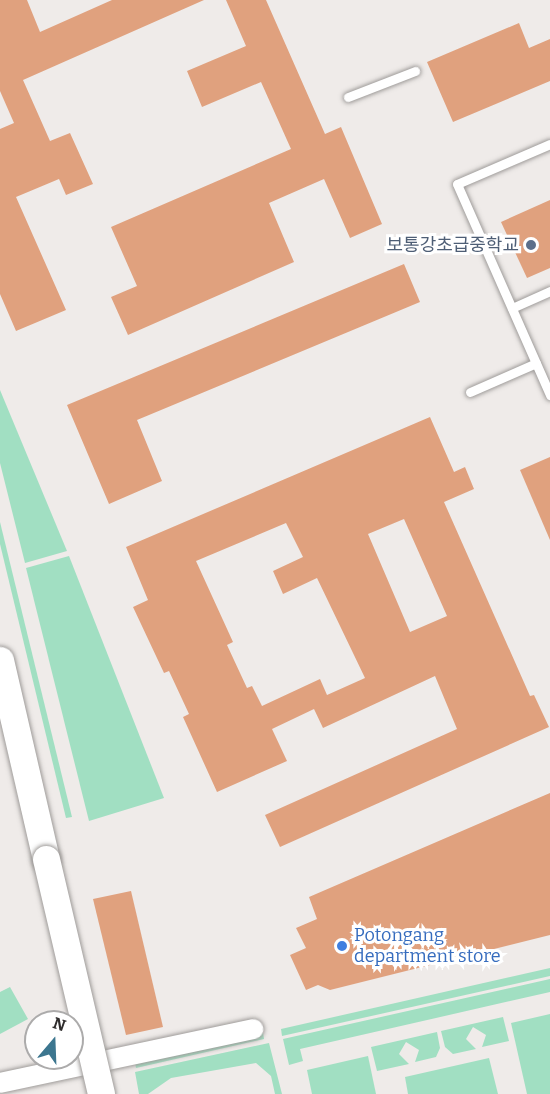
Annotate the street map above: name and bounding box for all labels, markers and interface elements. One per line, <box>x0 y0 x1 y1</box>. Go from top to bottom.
place label: 보통강초급중학교 <box>387 234 519 256</box>
marker: 보통강초급중학교 <box>524 238 538 252</box>
place label: Potongang department store <box>354 925 501 968</box>
marker: Potongang department store <box>335 939 349 953</box>
north arrow <box>24 1010 84 1070</box>
text: N <box>50 1013 68 1035</box>

